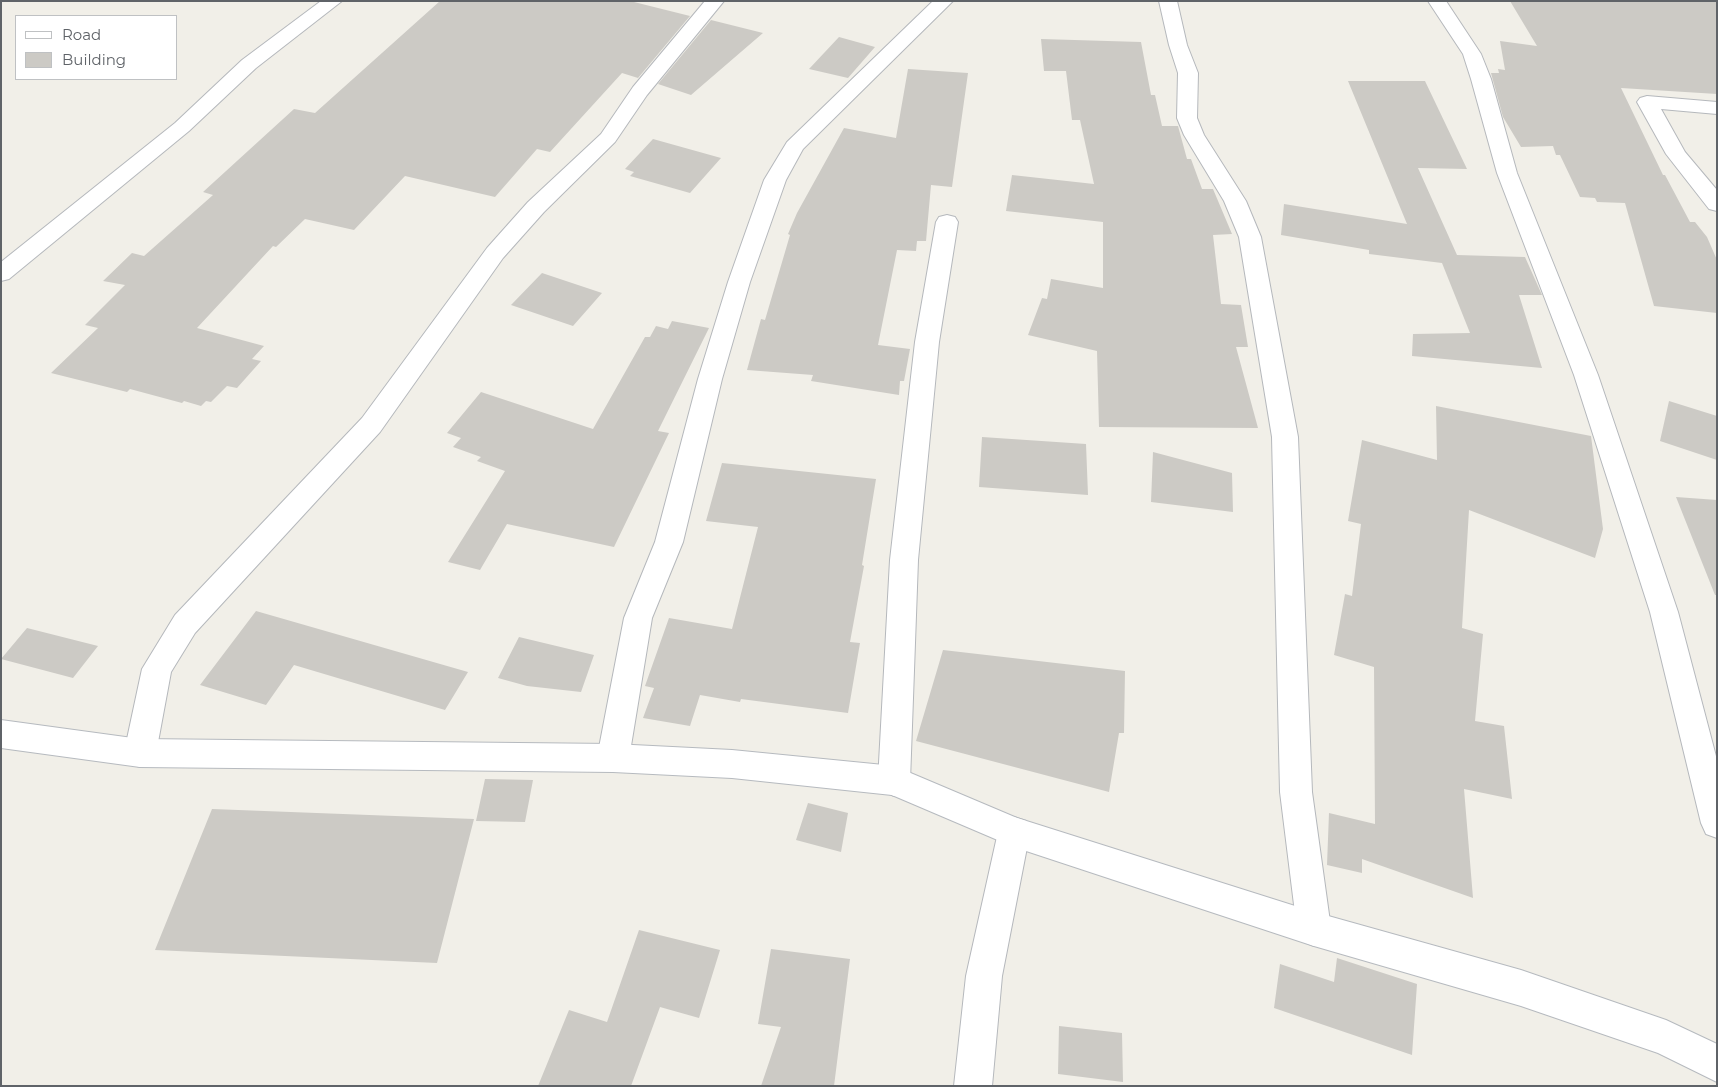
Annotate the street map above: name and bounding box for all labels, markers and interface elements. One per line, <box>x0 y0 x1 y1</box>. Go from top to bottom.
legend <box>15 15 178 80</box>
text: Road <box>62 25 101 44</box>
text: Building <box>62 50 126 69</box>

